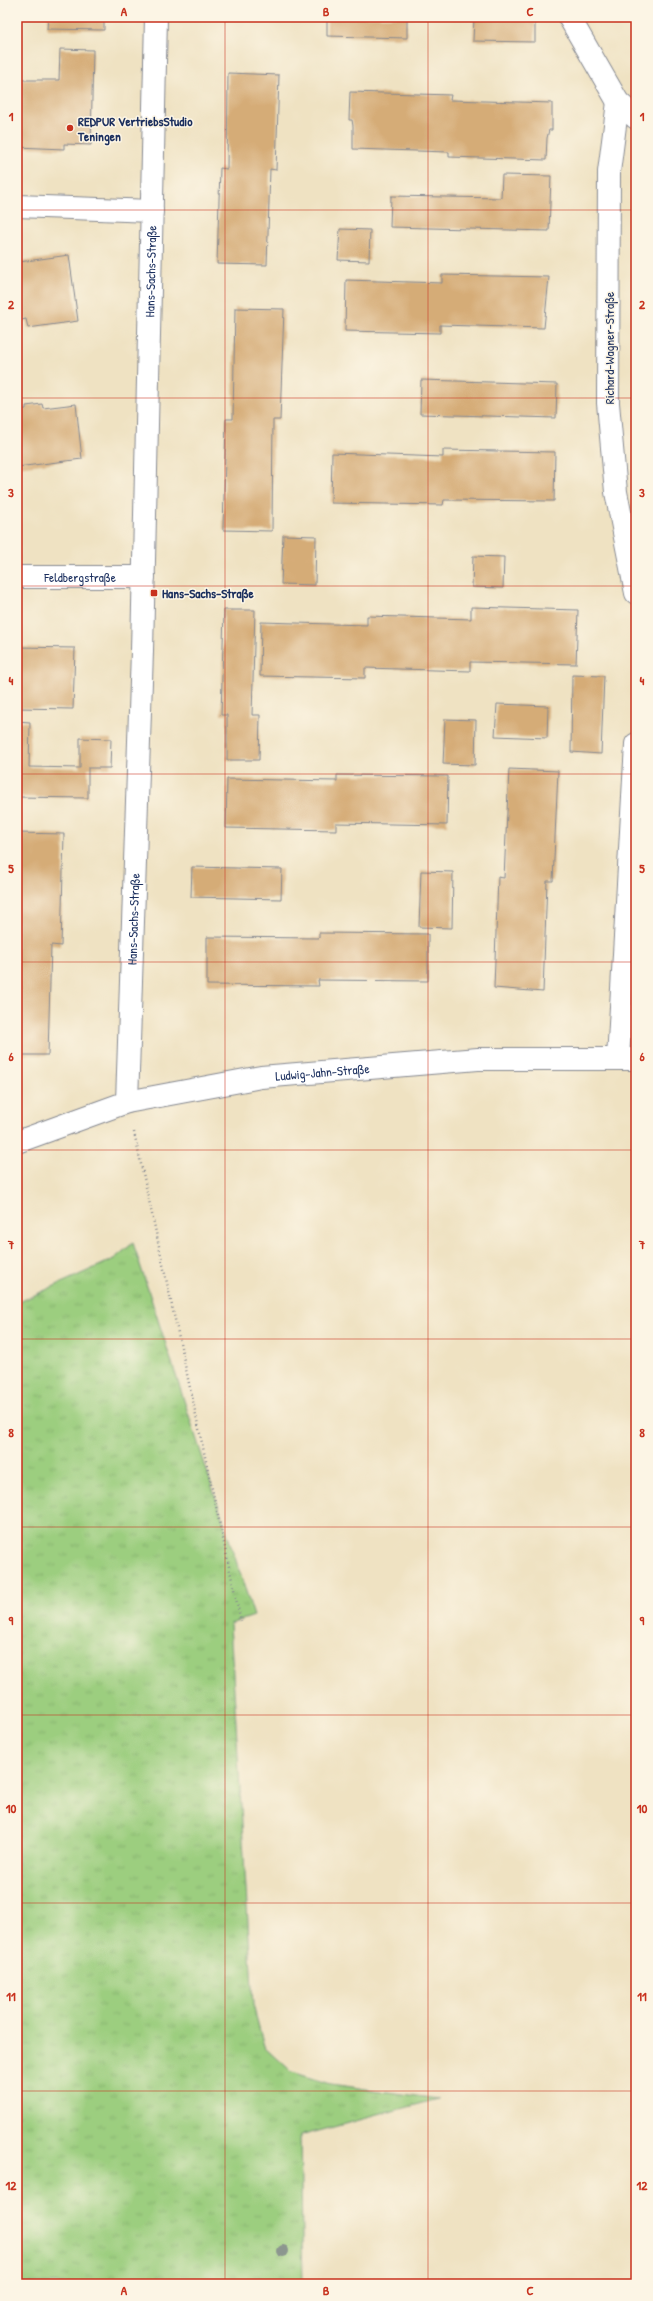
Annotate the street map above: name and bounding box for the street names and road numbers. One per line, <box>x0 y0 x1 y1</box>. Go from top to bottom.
street label: Hans-Sachs-Straße <box>140 225 160 317</box>
street label: Richard-Wagner-Straße <box>600 292 618 404</box>
street label: Feldbergstraße <box>43 568 116 586</box>
street label: Hans-Sachs-Straße <box>123 873 144 965</box>
street label: Ludwig-Jahn-Straße <box>275 1059 370 1085</box>

